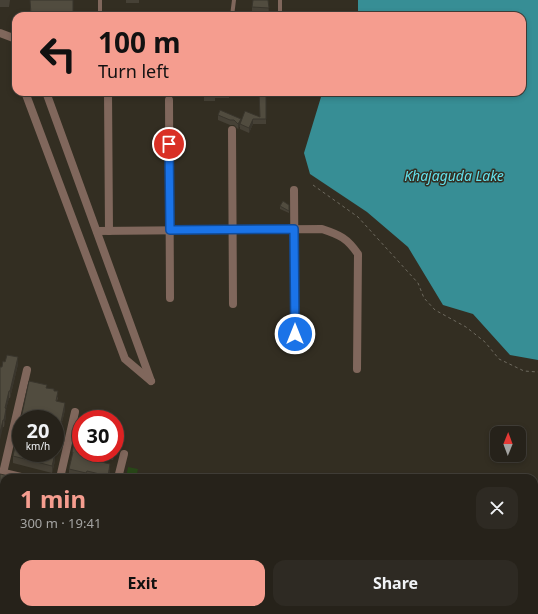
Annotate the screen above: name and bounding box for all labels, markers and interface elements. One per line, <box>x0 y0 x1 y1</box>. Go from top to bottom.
text: 100 m <box>98 23 181 61</box>
icon: left <box>32 28 84 80</box>
text: Turn left <box>98 59 169 83</box>
pin <box>152 127 186 161</box>
icon: arrive <box>158 133 180 155</box>
water label: Khajaguda Lake <box>404 166 504 185</box>
position arrow <box>274 313 316 355</box>
speed limit sign: 30 <box>72 410 124 462</box>
text: 20 <box>27 417 49 444</box>
north arrow <box>490 426 526 462</box>
map controls <box>490 426 526 462</box>
text: km/h <box>26 439 50 453</box>
text: 1 min <box>20 482 86 515</box>
button: close <box>476 487 518 529</box>
text: 300 m · 19:41 <box>20 514 101 532</box>
button: Exit <box>20 560 265 606</box>
button: Share <box>273 560 518 606</box>

